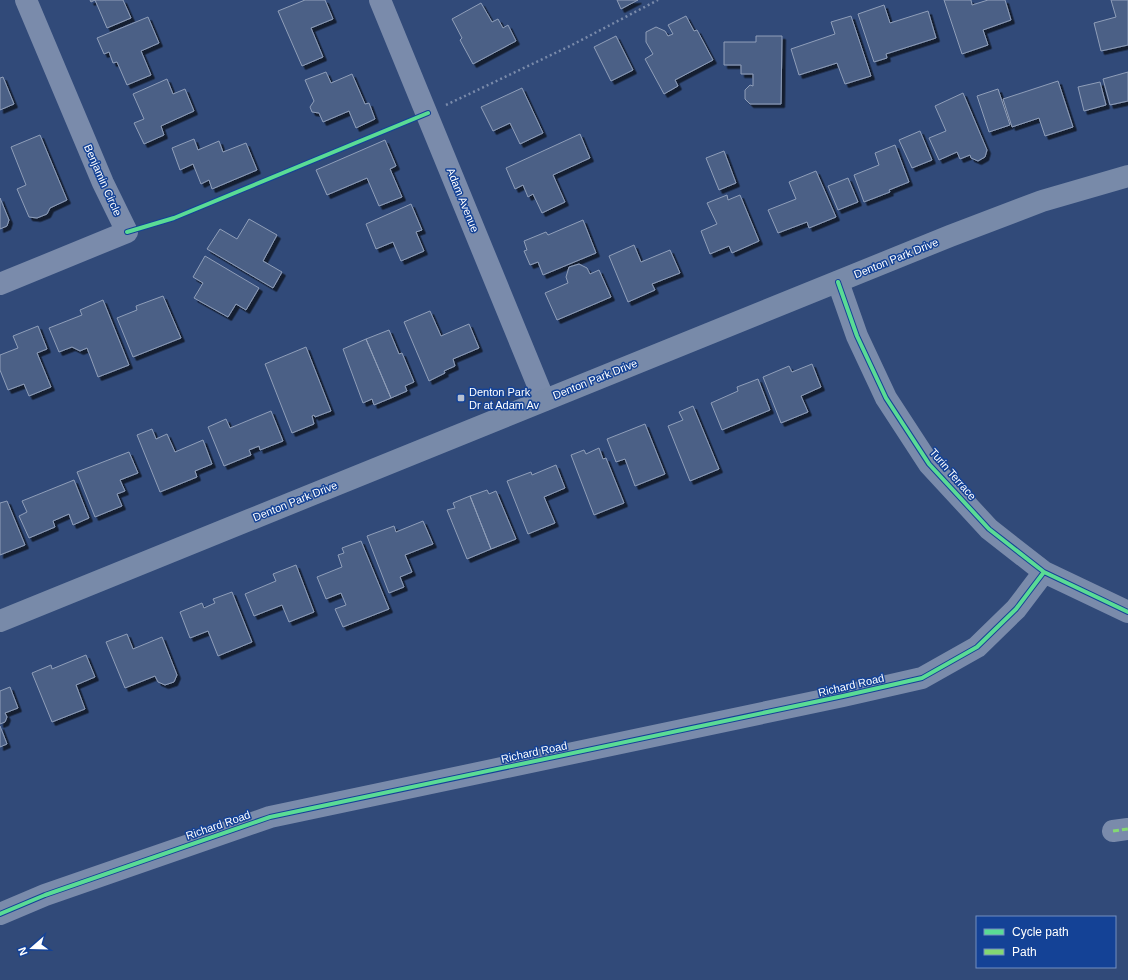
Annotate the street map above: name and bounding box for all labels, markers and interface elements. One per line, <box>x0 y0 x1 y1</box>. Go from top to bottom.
street label: Benjamin Circle <box>82 142 124 218</box>
street label: Adam Avenue <box>445 166 481 234</box>
street label: Denton Park Drive <box>852 236 940 280</box>
street label: Denton Park Drive <box>551 357 639 401</box>
place label: Denton Park Dr at Adam Av <box>469 386 540 411</box>
marker: Denton Park Dr at Adam Av <box>456 393 466 403</box>
street label: Turin Terrace <box>927 446 979 502</box>
street label: Denton Park Drive <box>251 479 339 523</box>
street label: Richard Road <box>817 672 885 698</box>
street label: Richard Road <box>500 739 568 765</box>
street label: Richard Road <box>184 808 252 842</box>
legend <box>976 916 1116 968</box>
text: Cycle path <box>1012 925 1069 939</box>
north arrow <box>12 928 52 968</box>
text: Path <box>1012 945 1037 959</box>
text: N <box>16 946 30 957</box>

